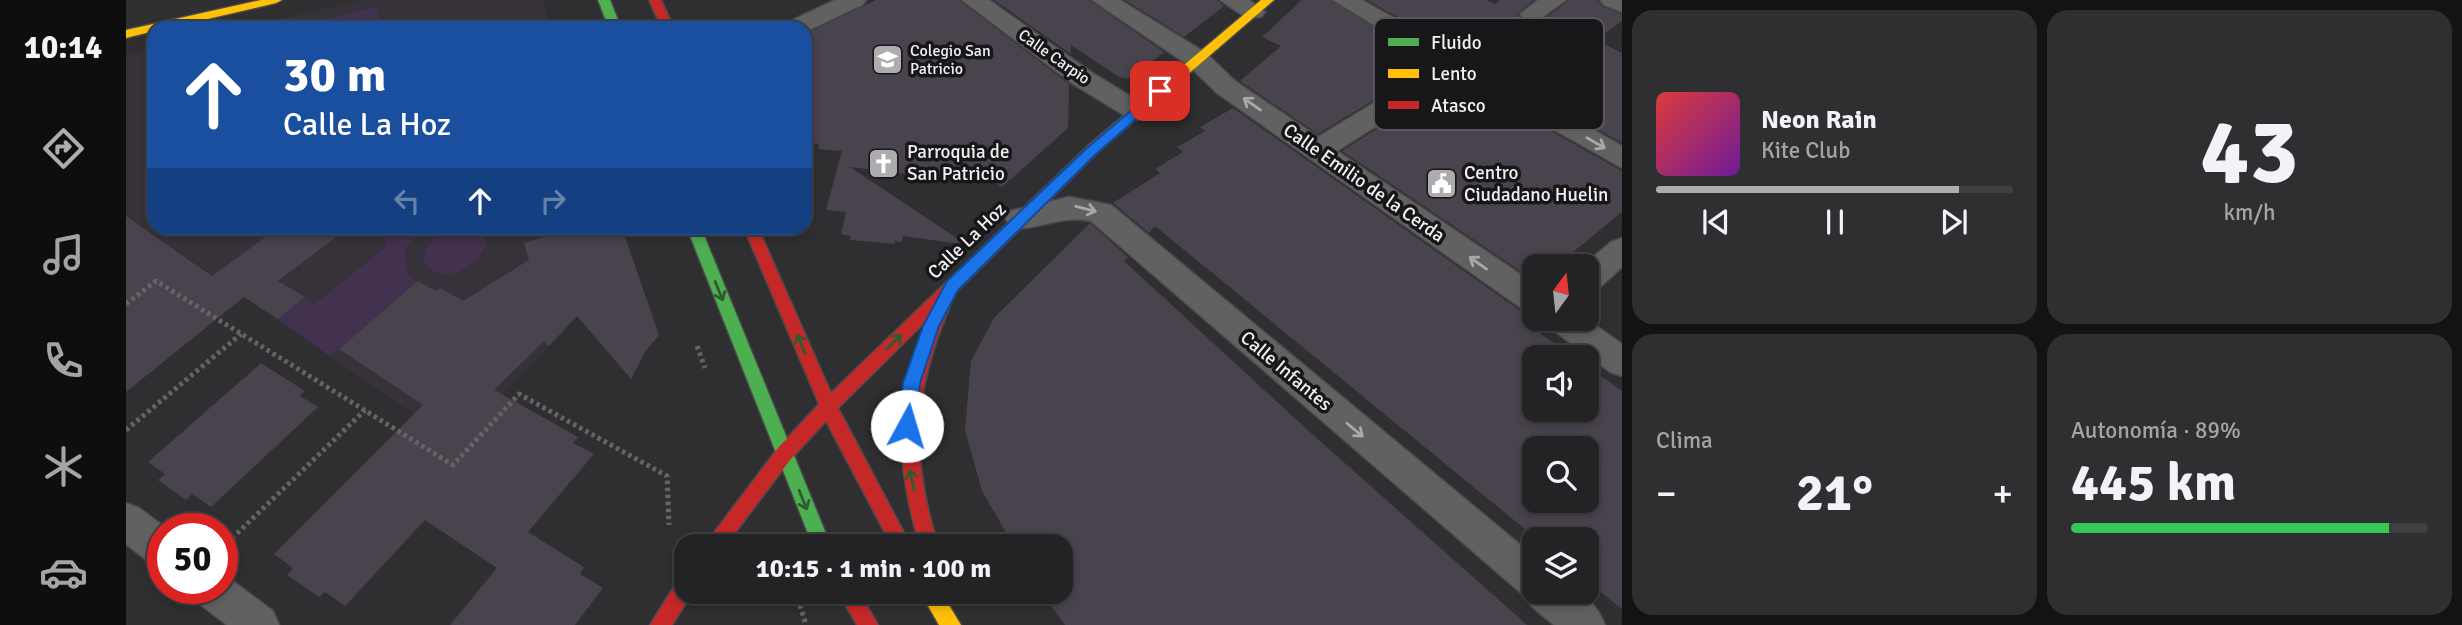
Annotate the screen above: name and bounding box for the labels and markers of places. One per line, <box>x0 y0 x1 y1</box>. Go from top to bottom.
place label: Colegio San Patricio <box>910 41 991 79</box>
school or university icon: Colegio San Patricio <box>870 43 904 77</box>
pin <box>1130 61 1190 121</box>
place label: Parroquia de San Patricio <box>907 140 1009 186</box>
church icon: Parroquia de San Patricio <box>867 146 901 180</box>
place label: Centro Ciudadano Huelin <box>1464 161 1608 207</box>
public building icon: Centro Ciudadano Huelin <box>1424 167 1458 201</box>

